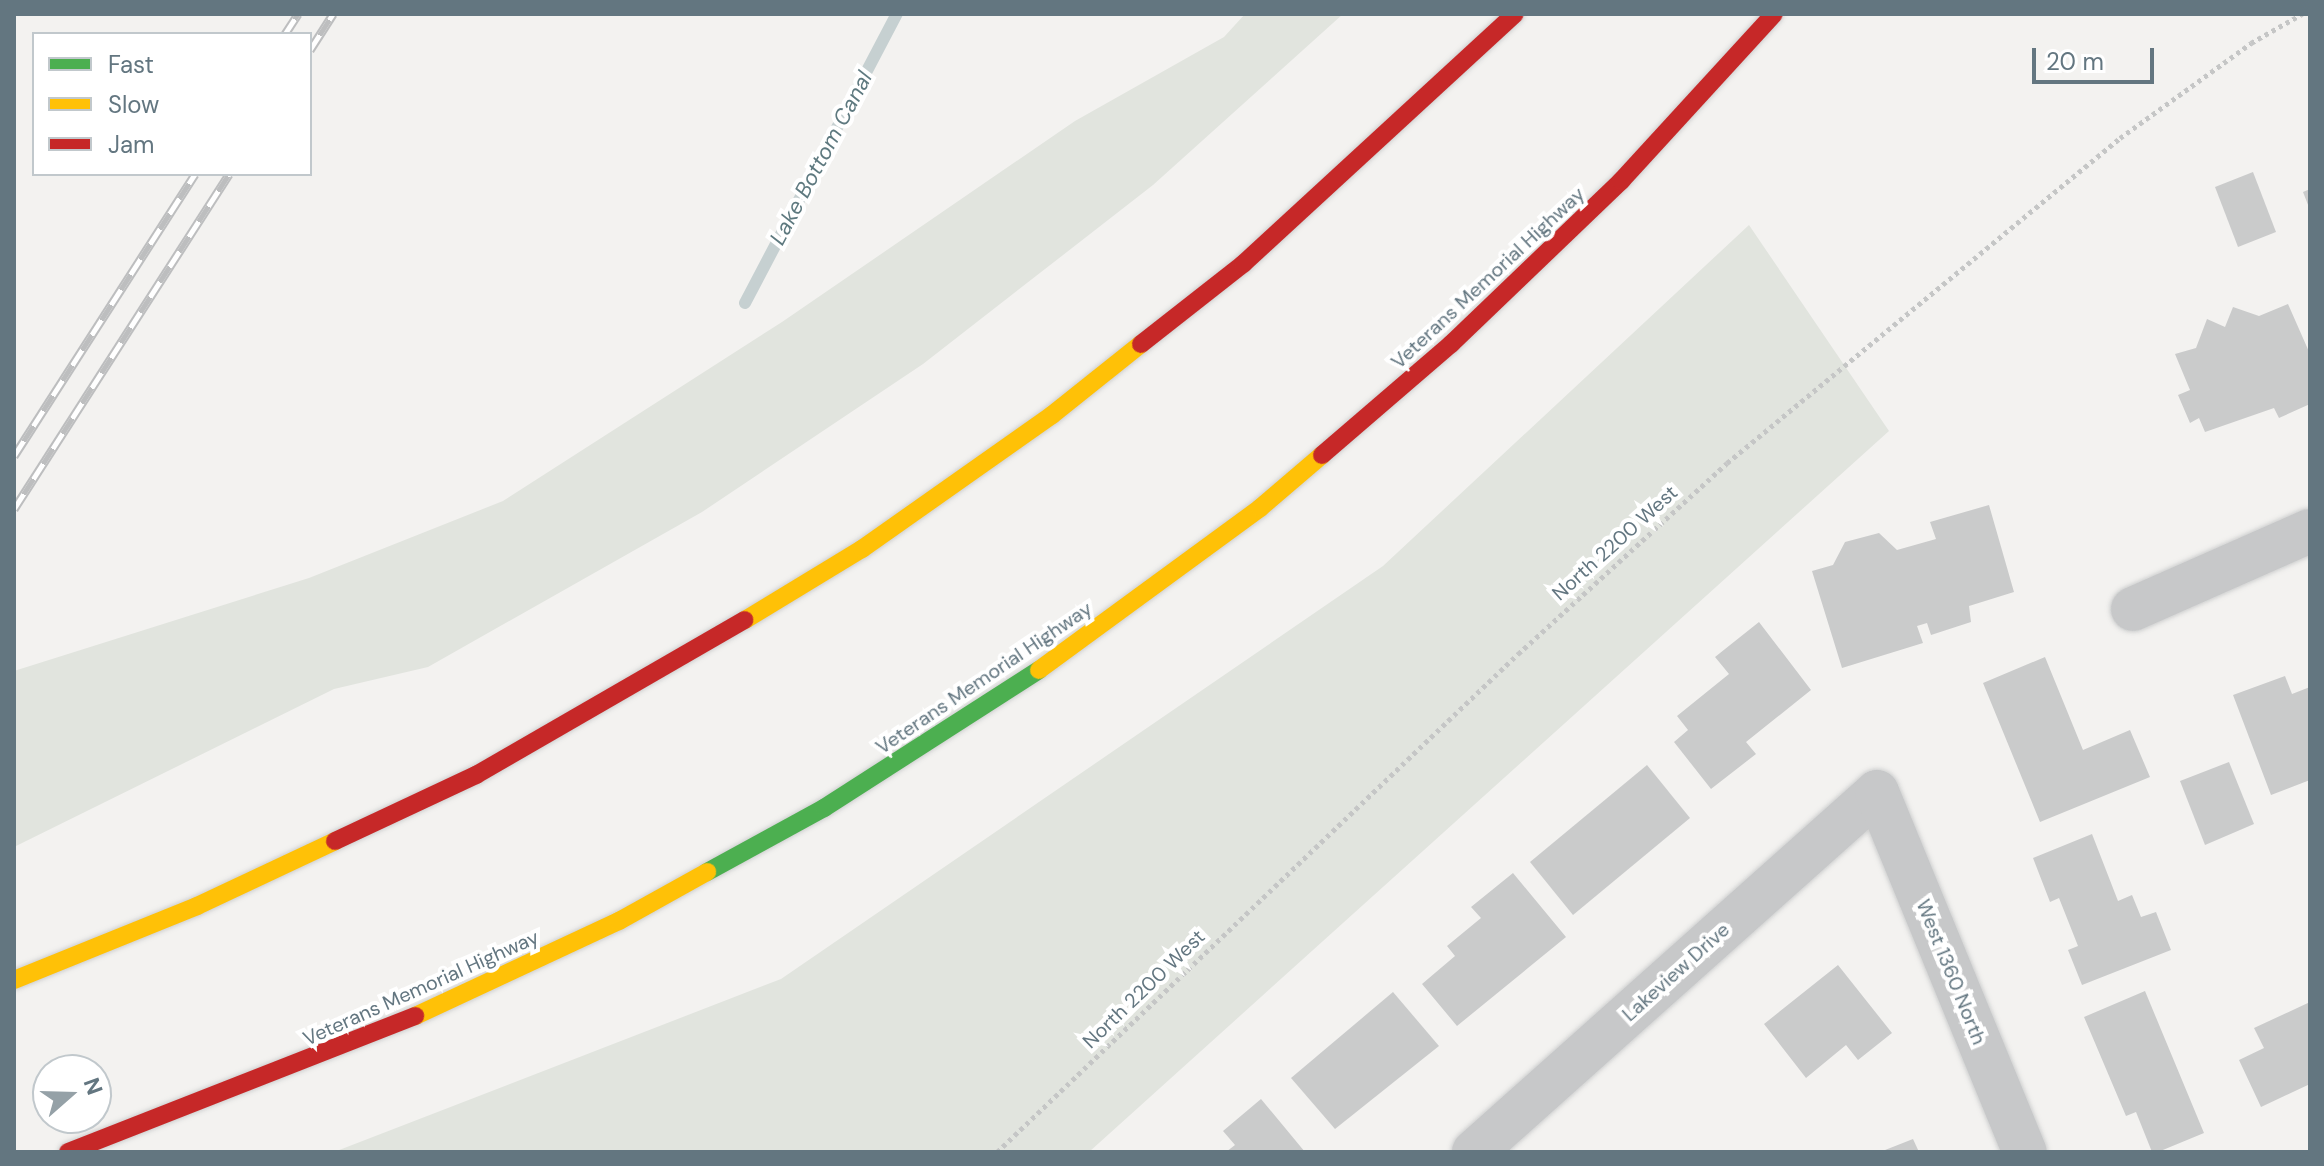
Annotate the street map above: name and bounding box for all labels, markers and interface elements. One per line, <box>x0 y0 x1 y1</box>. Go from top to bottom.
legend <box>32 32 312 176</box>
scale bar <box>2036 32 2158 82</box>
text: 20 m <box>2046 46 2104 77</box>
text: Fast <box>108 49 154 80</box>
water label: Lake Bottom Canal <box>764 67 878 249</box>
text: Slow <box>108 89 159 120</box>
text: Jam <box>108 129 154 160</box>
street label: Veterans Memorial Highway <box>1386 182 1590 374</box>
street label: North 2200 West <box>1547 480 1683 606</box>
street label: Veterans Memorial Highway <box>871 597 1097 759</box>
street label: West 1360 North <box>1911 896 1991 1048</box>
street label: Lakeview Drive <box>1617 918 1735 1026</box>
street label: Veterans Memorial Highway <box>299 925 543 1051</box>
street label: North 2200 West <box>1078 925 1210 1053</box>
north arrow <box>32 1054 112 1134</box>
text: N <box>77 1074 110 1099</box>

